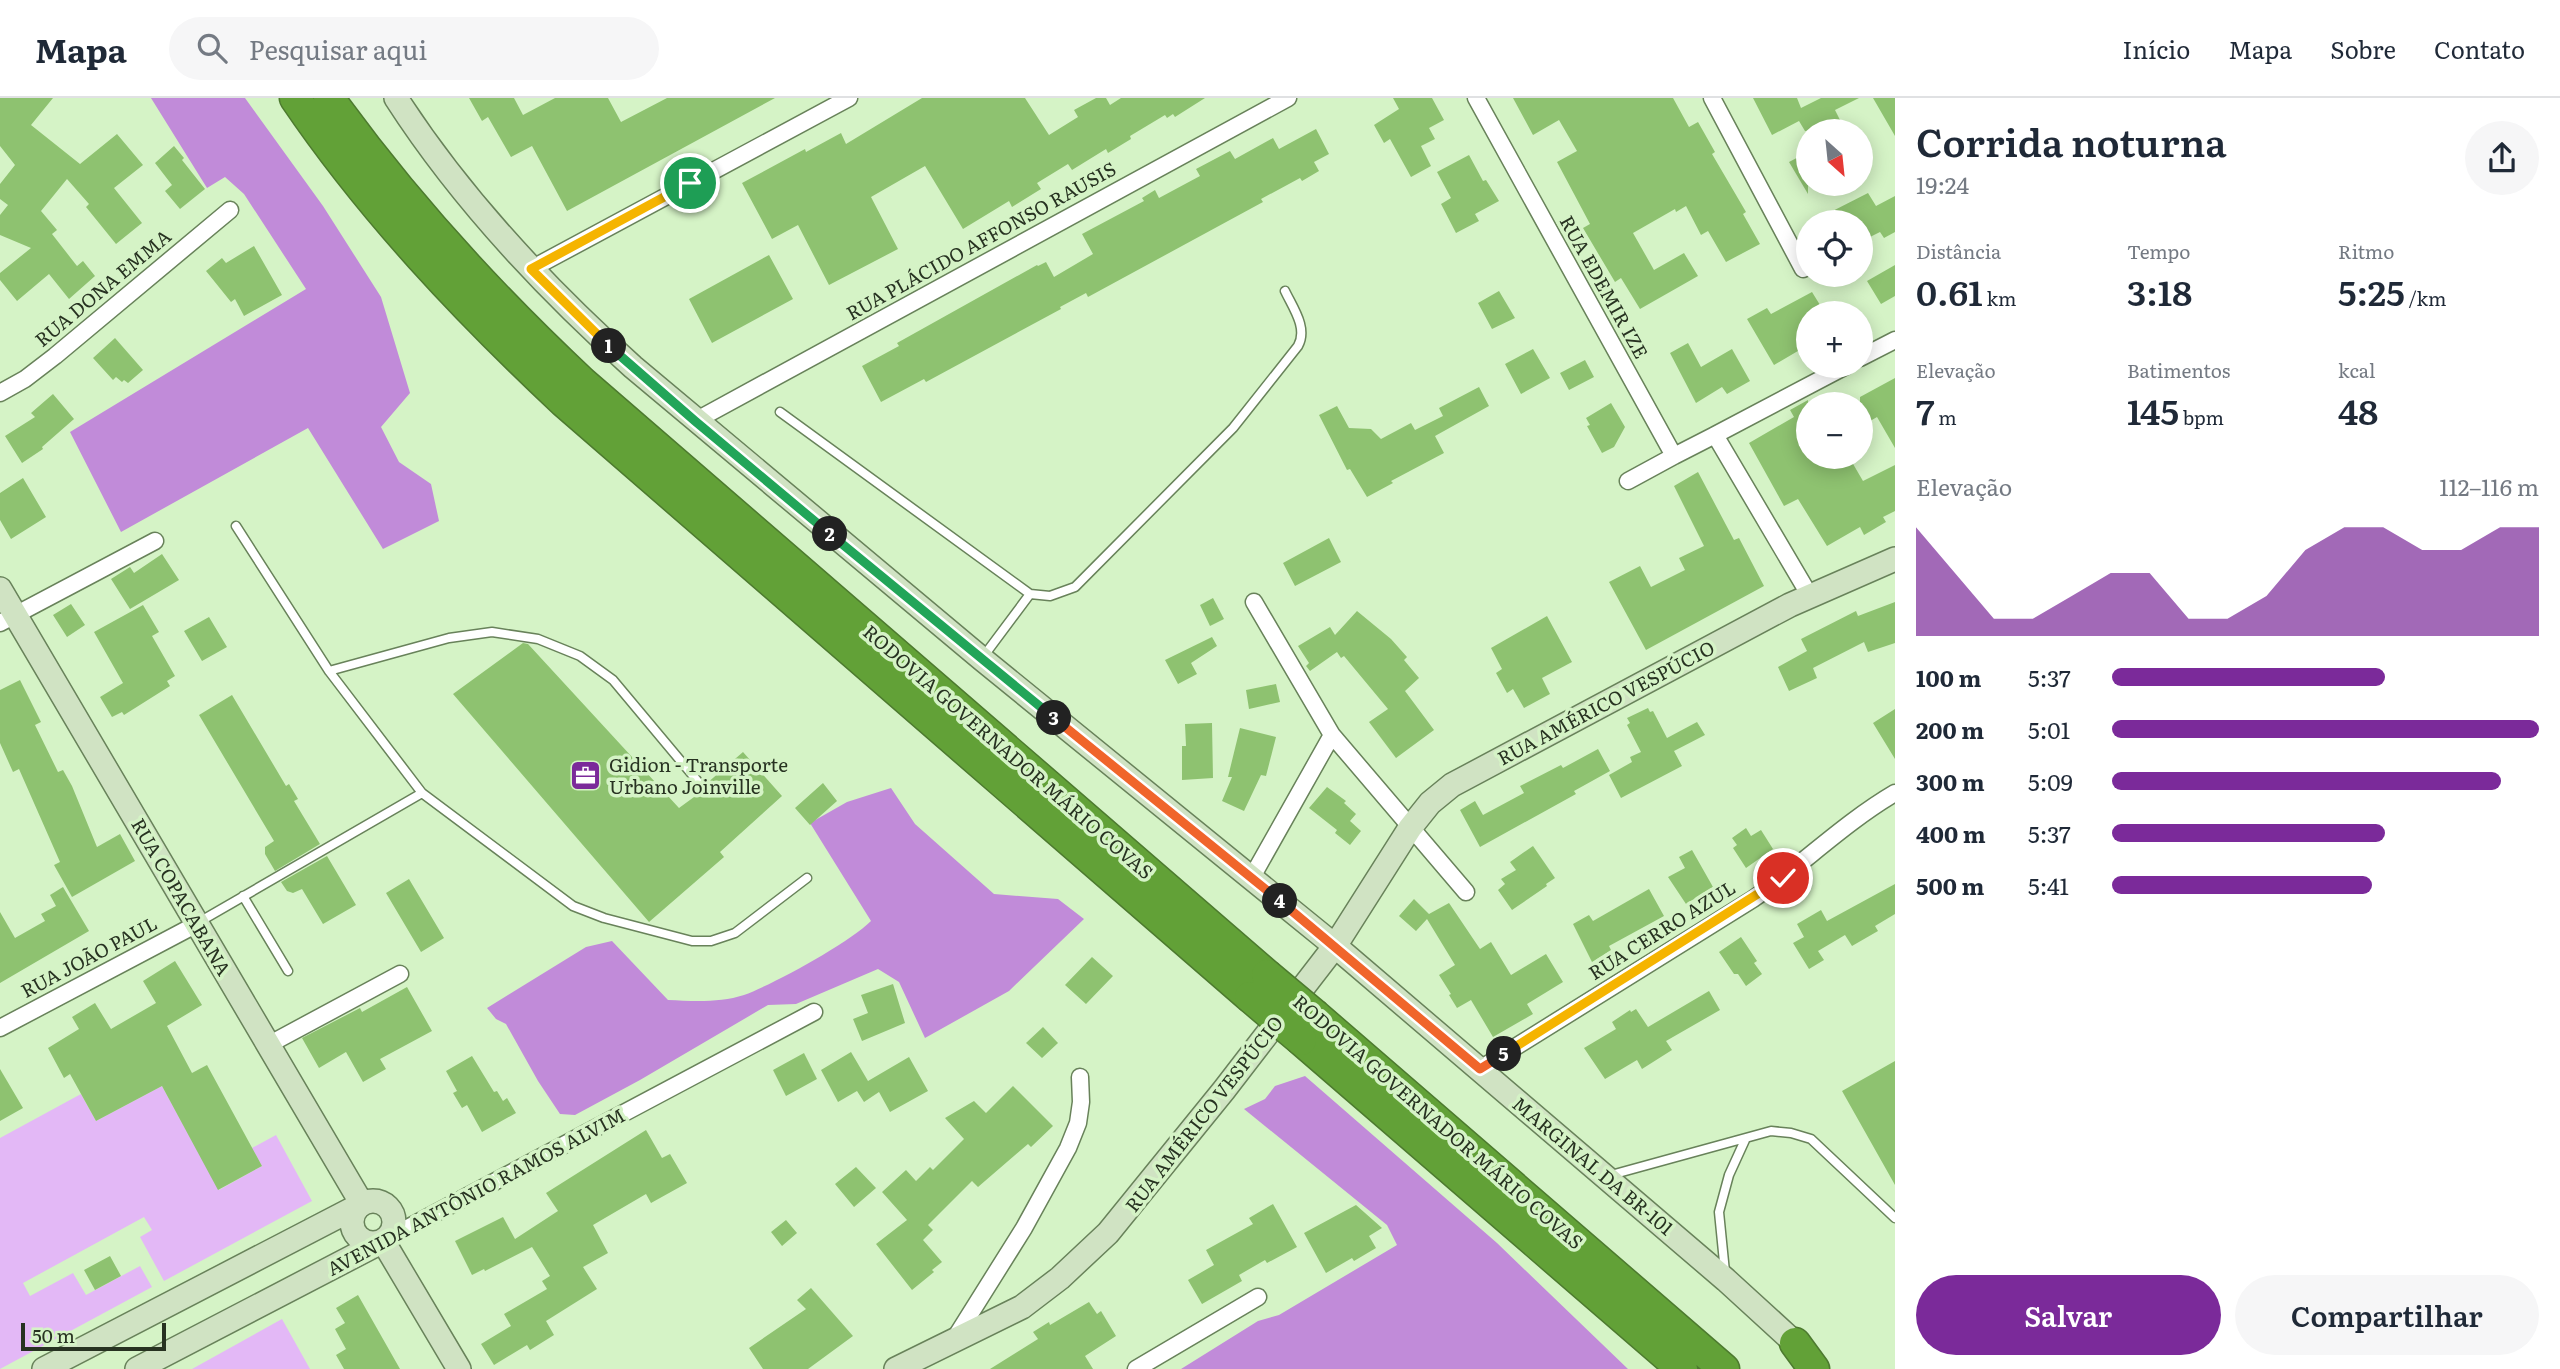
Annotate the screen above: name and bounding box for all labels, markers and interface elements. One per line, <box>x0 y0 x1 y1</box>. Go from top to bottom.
search box <box>169 17 659 80</box>
text: Mapa <box>35 24 127 73</box>
icon: search <box>193 29 231 67</box>
text: Pesquisar aqui <box>249 29 427 68</box>
text: Início <box>2123 31 2190 66</box>
text: Mapa <box>2228 31 2292 66</box>
text: Sobre <box>2330 31 2396 66</box>
text: Contato <box>2434 31 2525 66</box>
text: Corrida noturna <box>1916 112 2227 169</box>
north arrow <box>1796 119 1872 196</box>
map controls <box>1796 119 1873 469</box>
button: share <box>2465 121 2539 195</box>
pin <box>660 153 720 213</box>
street label: RUA PLÁCIDO AFFONSO RAUSIS <box>841 154 1120 326</box>
icon: arrive <box>671 164 709 202</box>
text: 19:24 <box>1916 167 1969 201</box>
street label: RUA EDEMIR IZE <box>1554 210 1656 363</box>
button: locate <box>1796 210 1873 287</box>
street label: RUA DONA EMMA <box>28 222 177 353</box>
text: Distância <box>1916 237 2001 265</box>
text: Tempo <box>2127 237 2190 265</box>
text: Ritmo <box>2338 237 2394 265</box>
text: 0.61 <box>1916 265 1983 317</box>
text: 3:18 <box>2127 265 2192 317</box>
text: 5:25 <box>2338 265 2405 317</box>
text: km <box>1983 284 2016 312</box>
text: /km <box>2405 284 2447 312</box>
button: + <box>1796 301 1873 378</box>
pin: 1 <box>592 328 626 364</box>
text: 1 <box>605 331 612 359</box>
text: Elevação <box>1916 356 1996 384</box>
text: Batimentos <box>2127 356 2230 384</box>
text: kcal <box>2338 356 2375 384</box>
text: 7 <box>1916 384 1935 436</box>
text: 145 <box>2127 384 2179 436</box>
text: 48 <box>2338 384 2378 436</box>
button: − <box>1796 392 1873 469</box>
text: m <box>1935 403 1957 431</box>
text: bpm <box>2179 403 2224 431</box>
text: Elevação <box>1916 469 2012 503</box>
text: 112–116 m <box>2439 469 2539 503</box>
pin: 2 <box>812 516 848 551</box>
text: 2 <box>824 519 835 547</box>
street label: RODOVIA GOVERNADOR MÁRIO COVAS <box>858 617 1160 885</box>
street label: RUA AMÉRICO VESPÚCIO <box>1492 633 1719 771</box>
text: 100 m <box>1916 660 1981 694</box>
text: 5:37 <box>2028 660 2071 694</box>
pin: 3 <box>1036 700 1072 736</box>
text: 3 <box>1048 703 1059 731</box>
text: 200 m <box>1916 712 1984 746</box>
text: 5:01 <box>2028 712 2070 746</box>
place label: Gidion - Transporte Urbano Joinville <box>609 750 788 800</box>
office icon: Gidion - Transporte Urbano Joinville <box>569 759 603 793</box>
text: 300 m <box>1916 764 1985 798</box>
text: 5:09 <box>2028 764 2073 798</box>
street label: RUA COPACABANA <box>125 813 238 980</box>
text: 400 m <box>1916 816 1986 850</box>
text: 5:37 <box>2028 816 2071 850</box>
pin <box>1753 848 1813 908</box>
icon: check <box>1764 859 1802 897</box>
text: 500 m <box>1916 868 1984 902</box>
text: 5:41 <box>2028 868 2069 902</box>
street label: RUA CERRO AZUL <box>1583 873 1740 986</box>
pin: 4 <box>1262 884 1298 918</box>
text: 4 <box>1274 886 1285 914</box>
street label: RUA JOÃO PAUL <box>15 908 162 1004</box>
street label: RODOVIA GOVERNADOR MÁRIO COVAS <box>1288 987 1590 1255</box>
street label: RUA AMÉRICO VESPÚCIO <box>1118 1009 1289 1217</box>
pin: 5 <box>1486 1037 1522 1072</box>
text: 5 <box>1498 1039 1509 1067</box>
street label: MARGINAL DA BR-101 <box>1507 1089 1681 1241</box>
street label: AVENIDA ANTÔNIO RAMOS ALVIM <box>321 1100 630 1282</box>
button: Salvar <box>1916 1275 2221 1355</box>
button: Compartilhar <box>2235 1275 2539 1355</box>
scale bar <box>21 1320 166 1352</box>
text: 50 m <box>32 1321 75 1349</box>

